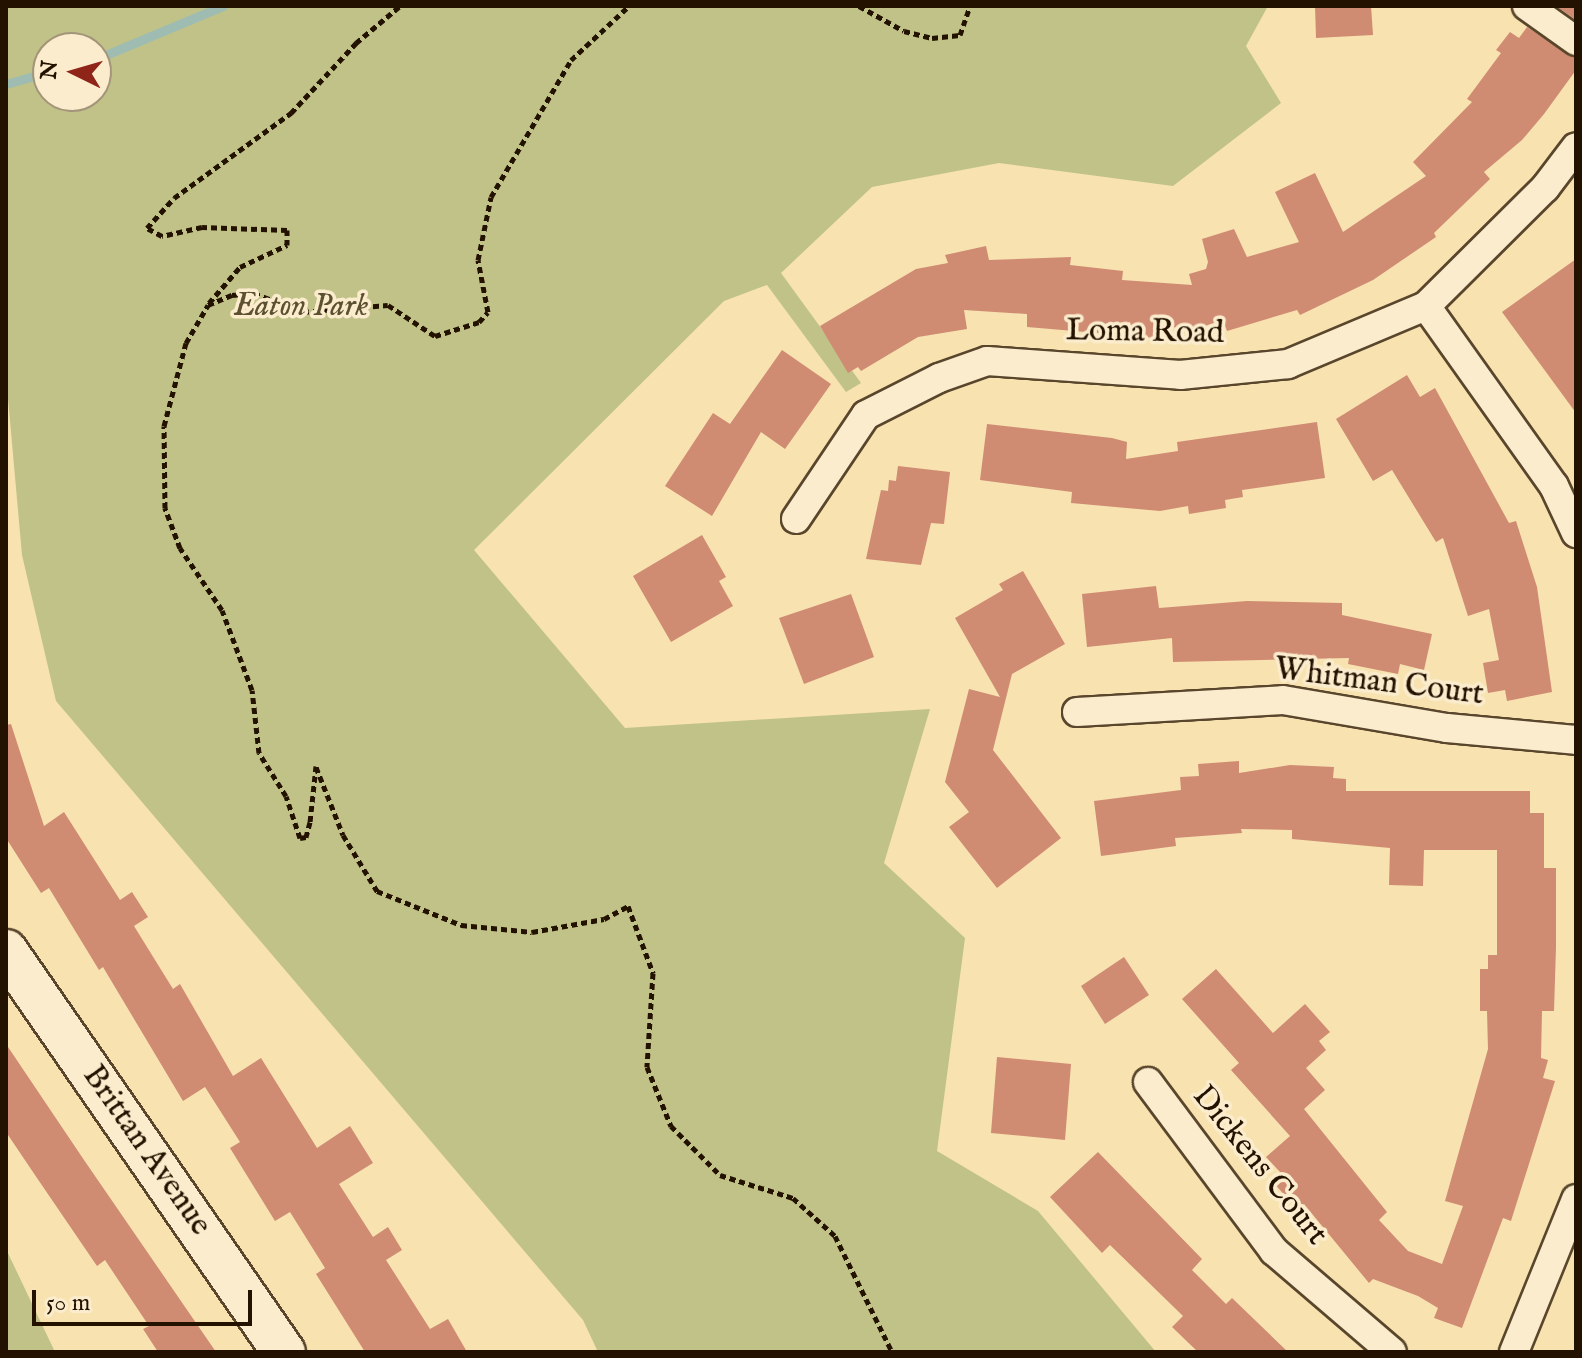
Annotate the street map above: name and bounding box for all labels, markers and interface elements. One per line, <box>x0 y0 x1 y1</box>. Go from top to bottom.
north arrow <box>32 32 112 112</box>
text: N <box>35 59 65 81</box>
park label: Eaton Park <box>234 288 368 326</box>
street label: Loma Road <box>1066 312 1224 354</box>
street label: Whitman Court <box>1272 651 1486 715</box>
street label: Brittan Avenue <box>73 1058 219 1244</box>
street label: Dickens Court <box>1183 1079 1335 1253</box>
scale bar <box>36 1274 256 1324</box>
text: 50 m <box>46 1288 90 1319</box>

